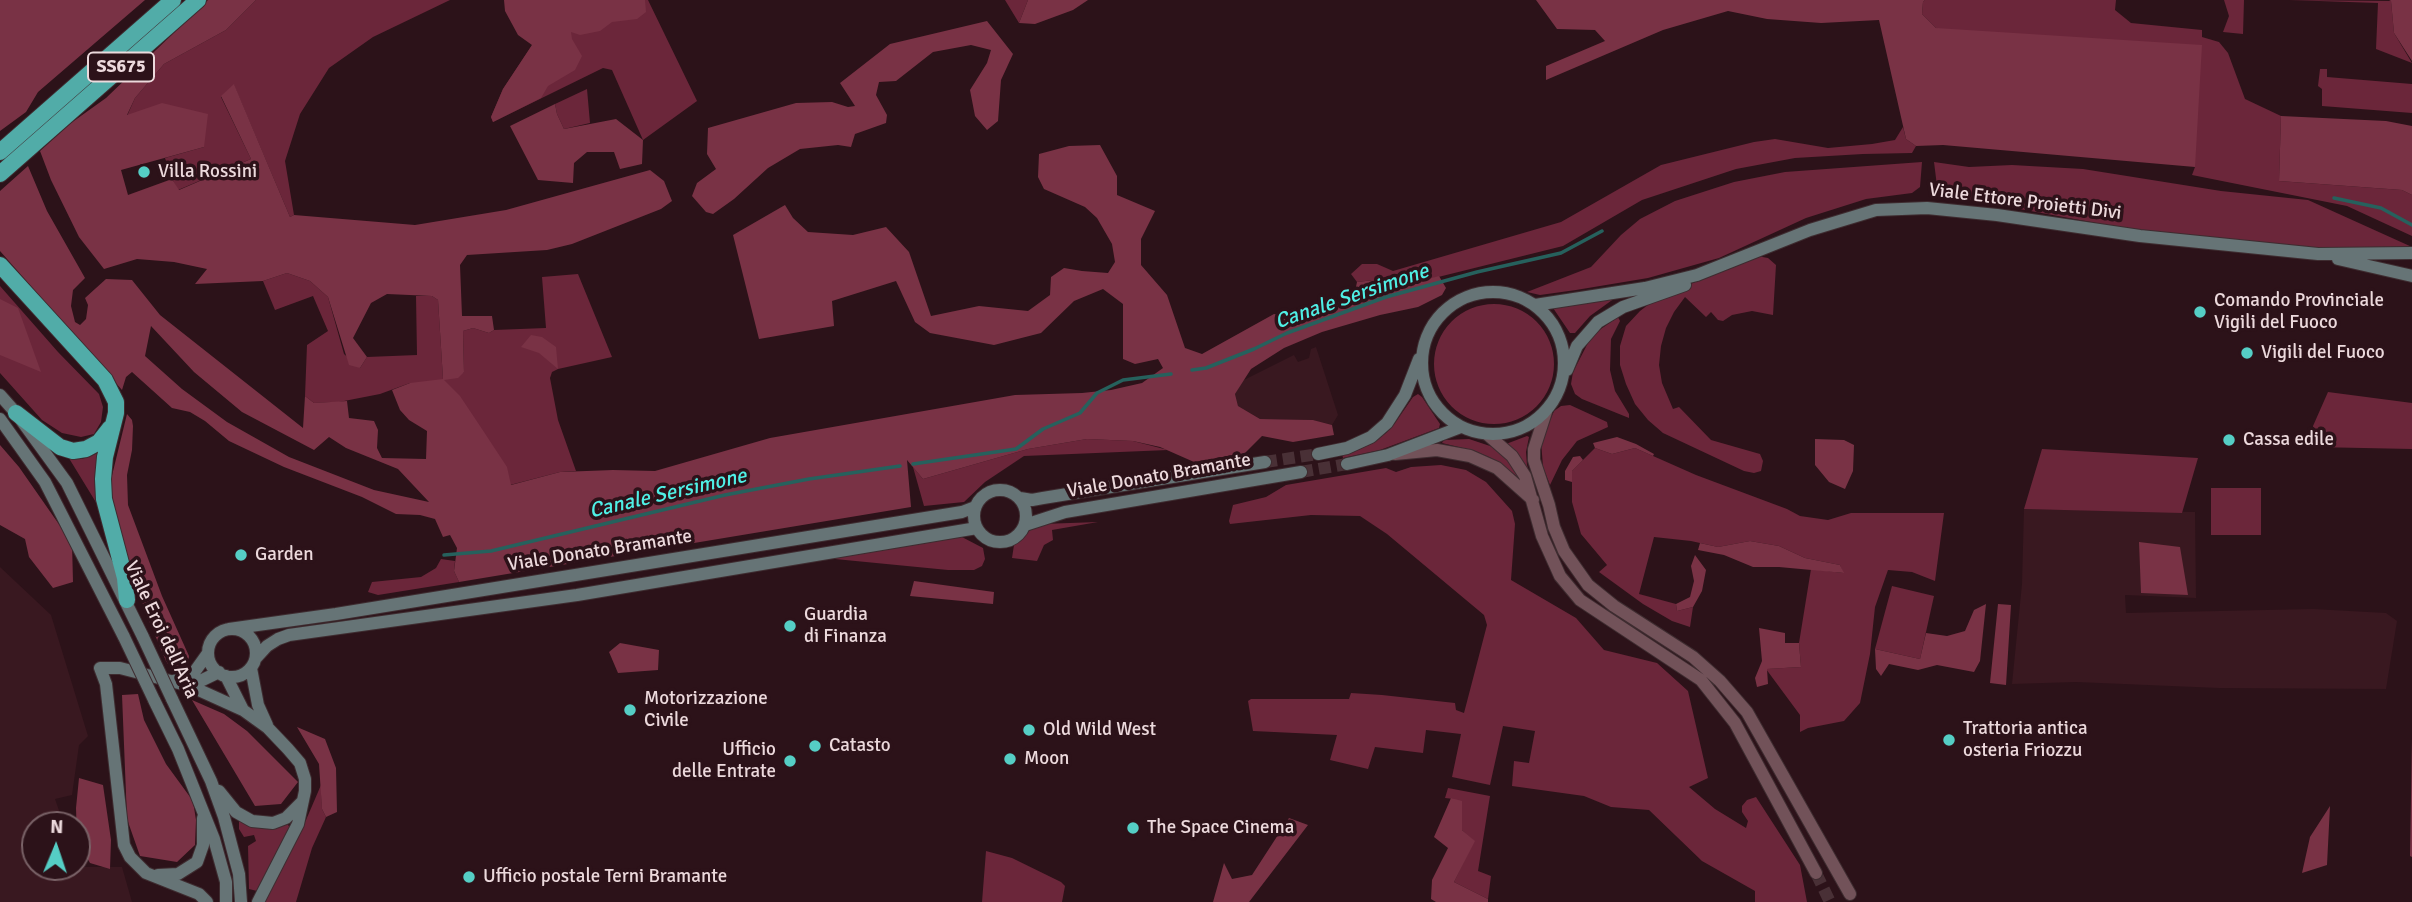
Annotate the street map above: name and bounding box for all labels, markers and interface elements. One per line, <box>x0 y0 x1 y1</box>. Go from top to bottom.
road number: SS675 <box>88 52 154 82</box>
place label: Villa Rossini <box>158 161 257 183</box>
marker: Villa Rossini <box>136 164 152 180</box>
street label: Viale Ettore Proietti Divi <box>1927 179 2123 225</box>
water label: Canale Sersimone <box>1272 259 1432 335</box>
place label: Comando Provinciale Vigili del Fuoco <box>2214 290 2384 334</box>
marker: Comando Provinciale Vigili del Fuoco <box>2192 304 2208 320</box>
place label: Vigili del Fuoco <box>2261 342 2385 364</box>
marker: Vigili del Fuoco <box>2239 345 2255 361</box>
place label: Cassa edile <box>2243 429 2334 451</box>
marker: Cassa edile <box>2221 432 2237 448</box>
street label: Viale Donato Bramante <box>1065 449 1253 503</box>
water label: Canale Sersimone <box>587 464 749 524</box>
street label: Viale Donato Bramante <box>506 525 694 577</box>
place label: Garden <box>255 544 314 566</box>
marker: Garden <box>233 547 249 563</box>
street label: Viale Eroi dell'Aria <box>119 558 203 702</box>
place label: Guardia di Finanza <box>804 604 887 648</box>
marker: Guardia di Finanza <box>782 618 798 634</box>
place label: Motorizzazione Civile <box>644 688 768 732</box>
marker: Motorizzazione Civile <box>622 702 638 718</box>
place label: Trattoria antica osteria Friozzu <box>1963 718 2088 762</box>
place label: Old Wild West <box>1043 719 1156 741</box>
marker: Old Wild West <box>1021 722 1037 738</box>
marker: Trattoria antica osteria Friozzu <box>1941 732 1957 748</box>
place label: Catasto <box>829 735 891 757</box>
marker: Catasto <box>807 738 823 754</box>
place label: Ufficio delle Entrate <box>672 739 776 783</box>
place label: Moon <box>1024 748 1069 770</box>
marker: Moon <box>1002 751 1018 767</box>
marker: Ufficio delle Entrate <box>782 753 798 769</box>
north arrow <box>21 811 91 881</box>
text: N <box>50 815 64 839</box>
place label: The Space Cinema <box>1147 817 1294 839</box>
marker: The Space Cinema <box>1125 820 1141 836</box>
place label: Ufficio postale Terni Bramante <box>483 866 727 888</box>
marker: Ufficio postale Terni Bramante <box>461 869 477 885</box>

